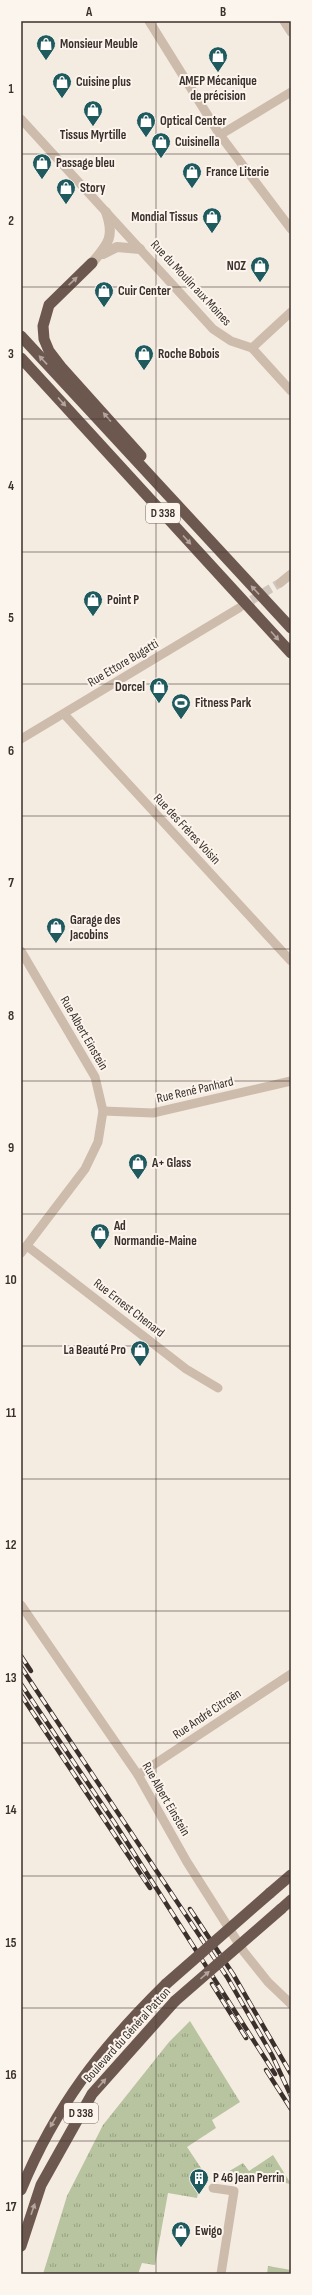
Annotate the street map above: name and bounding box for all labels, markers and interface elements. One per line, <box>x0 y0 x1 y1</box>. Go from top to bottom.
text: A <box>85 4 93 20</box>
text: B <box>220 4 226 20</box>
shop icon: Monsieur Meuble <box>35 33 57 61</box>
place label: Monsieur Meuble <box>60 36 138 52</box>
shop icon: AMEP Mécanique de précision <box>207 45 229 73</box>
shop icon: Cuisine plus <box>51 71 73 99</box>
place label: AMEP Mécanique de précision <box>178 73 257 104</box>
place label: Cuisine plus <box>76 74 131 90</box>
text: 1 <box>8 81 14 97</box>
shop icon: Tissus Myrtille <box>82 99 104 127</box>
shop icon: Optical Center <box>135 110 157 138</box>
place label: Optical Center <box>160 113 226 129</box>
place label: Tissus Myrtille <box>60 127 127 143</box>
shop icon: Cuisinella <box>150 131 172 159</box>
place label: Cuisinella <box>175 134 220 150</box>
shop icon: Passage bleu <box>31 152 53 180</box>
place label: Passage bleu <box>56 155 115 171</box>
shop icon: France Literie <box>181 161 203 189</box>
place label: France Literie <box>206 164 269 180</box>
shop icon: Story <box>55 177 77 205</box>
place label: Story <box>80 180 106 196</box>
shop icon: Mondial Tissus <box>201 206 223 234</box>
place label: Mondial Tissus <box>131 209 198 225</box>
text: 2 <box>8 213 14 229</box>
street label: Rue du Moulin aux Moines <box>147 237 235 329</box>
shop icon: NOZ <box>249 255 271 283</box>
place label: NOZ <box>227 258 246 274</box>
one-way arrow <box>68 276 78 286</box>
shop icon: Cuir Center <box>93 280 115 308</box>
place label: Cuir Center <box>118 283 171 299</box>
shop icon: Roche Bobois <box>133 343 155 371</box>
text: 3 <box>8 346 14 362</box>
place label: Roche Bobois <box>158 346 220 362</box>
one-way arrow <box>39 355 48 365</box>
one-way arrow <box>57 397 66 408</box>
one-way arrow <box>102 411 111 422</box>
text: 4 <box>8 478 14 494</box>
road number: D 338 <box>146 503 180 523</box>
one-way arrow <box>183 535 192 545</box>
one-way arrow <box>251 585 260 594</box>
shop icon: Point P <box>82 589 104 617</box>
place label: Point P <box>107 592 139 608</box>
text: 5 <box>8 610 14 626</box>
one-way arrow <box>270 631 279 640</box>
street label: Rue Ettore Bugatti <box>85 636 161 690</box>
shop icon: Dorcel <box>148 676 170 704</box>
place label: Dorcel <box>115 679 145 695</box>
sports icon: Fitness Park <box>170 692 192 720</box>
place label: Fitness Park <box>195 695 252 711</box>
text: 6 <box>8 743 14 759</box>
street label: Rue des Frères Voisin <box>150 790 224 868</box>
text: 7 <box>8 875 14 891</box>
place label: Garage des Jacobins <box>69 912 120 943</box>
shop icon: Garage des Jacobins <box>45 916 67 944</box>
street label: Rue Albert Einstein <box>56 993 112 1073</box>
text: 8 <box>8 1008 14 1024</box>
street label: Rue René Panhard <box>155 1073 235 1107</box>
text: 9 <box>8 1140 14 1156</box>
shop icon: A+ Glass <box>127 1152 149 1180</box>
place label: A+ Glass <box>151 1155 191 1171</box>
place label: Ad Normandie-Maine <box>113 1218 197 1249</box>
shop icon: Ad Normandie-Maine <box>89 1222 111 1250</box>
text: 10 <box>5 1272 17 1288</box>
street label: Rue Ernest Chenard <box>90 1275 168 1341</box>
shop icon: La Beauté Pro <box>129 1339 151 1367</box>
place label: La Beauté Pro <box>64 1342 126 1358</box>
text: 11 <box>6 1405 16 1421</box>
text: 12 <box>6 1537 17 1553</box>
text: 13 <box>6 1670 17 1686</box>
street label: Rue André Citroën <box>170 1685 244 1743</box>
street label: Rue Albert Einstein <box>138 1759 194 1839</box>
text: 14 <box>5 1802 17 1818</box>
text: 15 <box>6 1935 17 1951</box>
one-way arrow <box>200 1971 210 1980</box>
street label: Boulevard du Général Patton <box>80 1984 174 2086</box>
text: 16 <box>5 2067 17 2083</box>
one-way arrow <box>97 2078 106 2088</box>
road number: D 338 <box>64 2103 98 2123</box>
one-way arrow <box>50 2116 57 2128</box>
building icon: P 46 Jean Perrin <box>188 2167 210 2195</box>
place label: P 46 Jean Perrin <box>213 2170 285 2186</box>
text: 17 <box>6 2199 17 2215</box>
one-way arrow <box>31 2203 37 2215</box>
shop icon: Ewigo <box>170 2220 192 2248</box>
place label: Ewigo <box>195 2223 223 2239</box>

